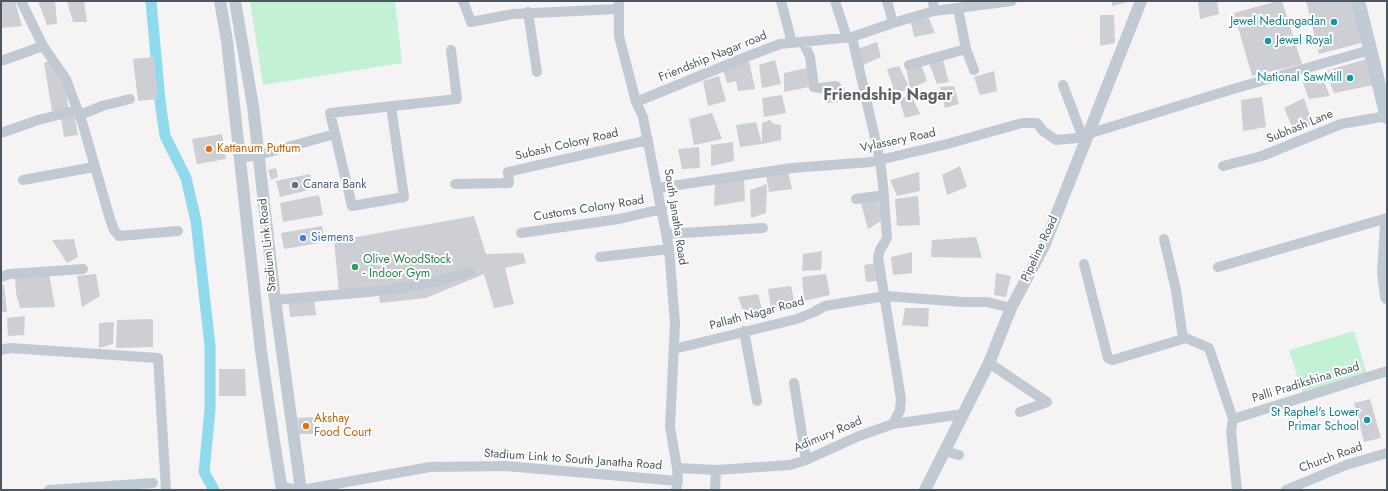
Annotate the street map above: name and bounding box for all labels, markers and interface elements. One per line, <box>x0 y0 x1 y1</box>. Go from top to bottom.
place label: Jewel Nedungadan <box>1230 15 1326 29</box>
marker: Jewel Nedungadan <box>1329 17 1339 27</box>
street label: Friendship Nagar road <box>657 29 769 85</box>
place label: Jewel Royal <box>1276 34 1332 48</box>
marker: Jewel Royal <box>1263 36 1273 46</box>
place label: National SawMill <box>1257 71 1342 85</box>
marker: National SawMill <box>1345 73 1355 83</box>
district label: Friendship Nagar <box>823 86 953 106</box>
street label: Subhash Lane <box>1265 107 1335 147</box>
street label: Subash Colony Road <box>514 126 620 164</box>
street label: Vylassery Road <box>859 126 937 156</box>
place label: Kattanum Puttum <box>217 142 301 156</box>
marker: Kattanum Puttum <box>204 144 214 154</box>
street label: South Janatha Road <box>660 168 690 266</box>
place label: Canara Bank <box>303 178 367 192</box>
marker: Canara Bank <box>290 180 300 190</box>
street label: Customs Colony Road <box>533 193 645 225</box>
street label: Stadium Link Road <box>256 197 280 293</box>
street label: Pipeline Road <box>1019 214 1061 284</box>
place label: Siemens <box>311 231 354 245</box>
marker: Siemens <box>298 233 308 243</box>
place label: Olive WoodStock - Indoor Gym <box>363 253 451 281</box>
marker: Olive WoodStock - Indoor Gym <box>350 262 360 272</box>
street label: Pallath Nagar Road <box>708 294 806 334</box>
street label: Palli Pradikshina Road <box>1251 360 1361 406</box>
place label: St Raphel's Lower Primar School <box>1271 406 1359 434</box>
place label: Akshay Food Court <box>314 412 371 440</box>
street label: Adimury Road <box>792 414 864 456</box>
marker: St Raphel's Lower Primar School <box>1362 415 1372 425</box>
marker: Akshay Food Court <box>301 421 311 431</box>
street label: Church Road <box>1297 440 1365 476</box>
street label: Stadium Link to South Janatha Road <box>483 447 663 473</box>

